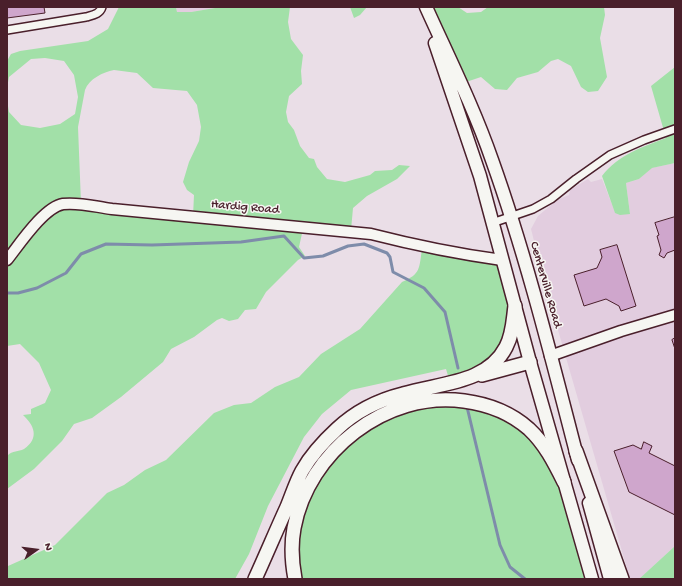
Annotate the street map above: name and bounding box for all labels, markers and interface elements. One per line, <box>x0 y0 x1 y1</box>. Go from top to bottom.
street label: Hardig Road <box>210 197 280 219</box>
street label: Centerville Road <box>525 240 565 330</box>
north arrow <box>16 530 56 570</box>
text: N <box>41 542 54 552</box>

